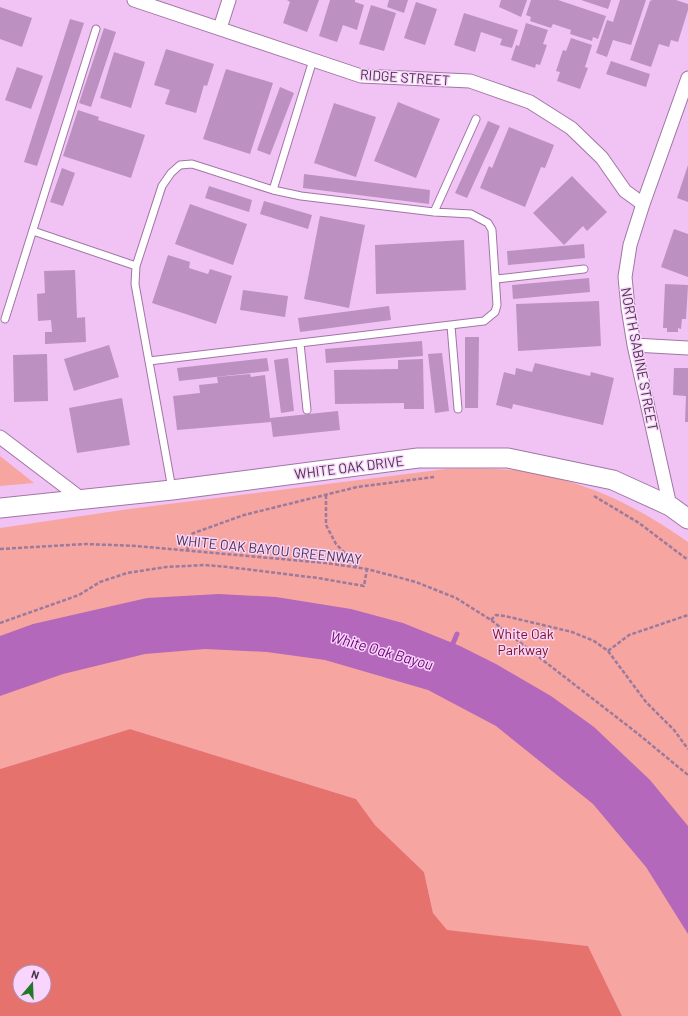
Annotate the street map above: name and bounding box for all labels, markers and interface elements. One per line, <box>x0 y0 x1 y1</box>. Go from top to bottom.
street label: RIDGE STREET <box>360 65 451 89</box>
street label: NORTH SABINE STREET <box>618 286 662 432</box>
street label: WHITE OAK DRIVE <box>293 452 405 482</box>
street label: WHITE OAK BAYOU GREENWAY <box>175 531 363 567</box>
park label: White Oak Parkway <box>492 625 554 658</box>
water label: White Oak Bayou <box>329 627 436 673</box>
north arrow <box>12 964 52 1004</box>
text: N <box>30 967 41 981</box>

